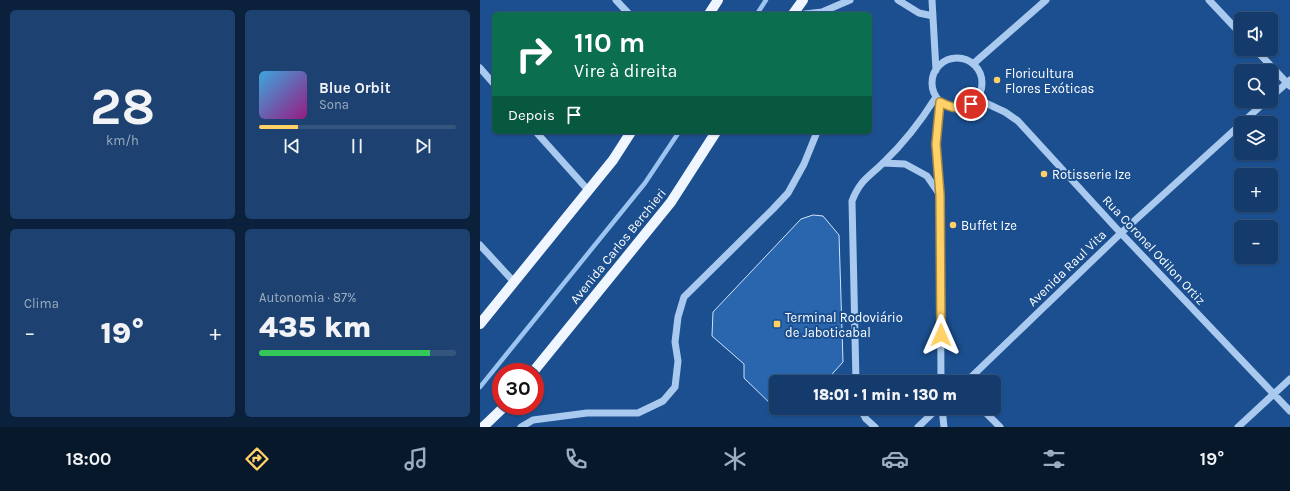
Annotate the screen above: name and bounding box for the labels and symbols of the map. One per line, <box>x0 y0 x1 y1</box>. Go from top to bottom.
place label: Floricultura Flores Exóticas <box>1005 66 1095 96</box>
marker: Floricultura Flores Exóticas <box>992 75 1002 85</box>
pin <box>954 87 988 121</box>
place label: Rotisserie Ize <box>1052 167 1131 182</box>
marker: Rotisserie Ize <box>1039 169 1049 179</box>
street label: Avenida Carlos Berchieri <box>567 185 669 307</box>
street label: Rua Coronel Odilon Ortiz <box>1099 192 1209 308</box>
place label: Buffet Ize <box>961 218 1017 233</box>
marker: Buffet Ize <box>948 220 958 230</box>
street label: Avenida Raul Vita <box>1025 227 1109 309</box>
place label: Terminal Rodoviário de Jaboticabal <box>785 310 903 340</box>
position arrow <box>920 314 962 356</box>
marker: Terminal Rodoviário de Jaboticabal <box>772 319 782 329</box>
speed limit sign: 30 <box>492 363 544 415</box>

